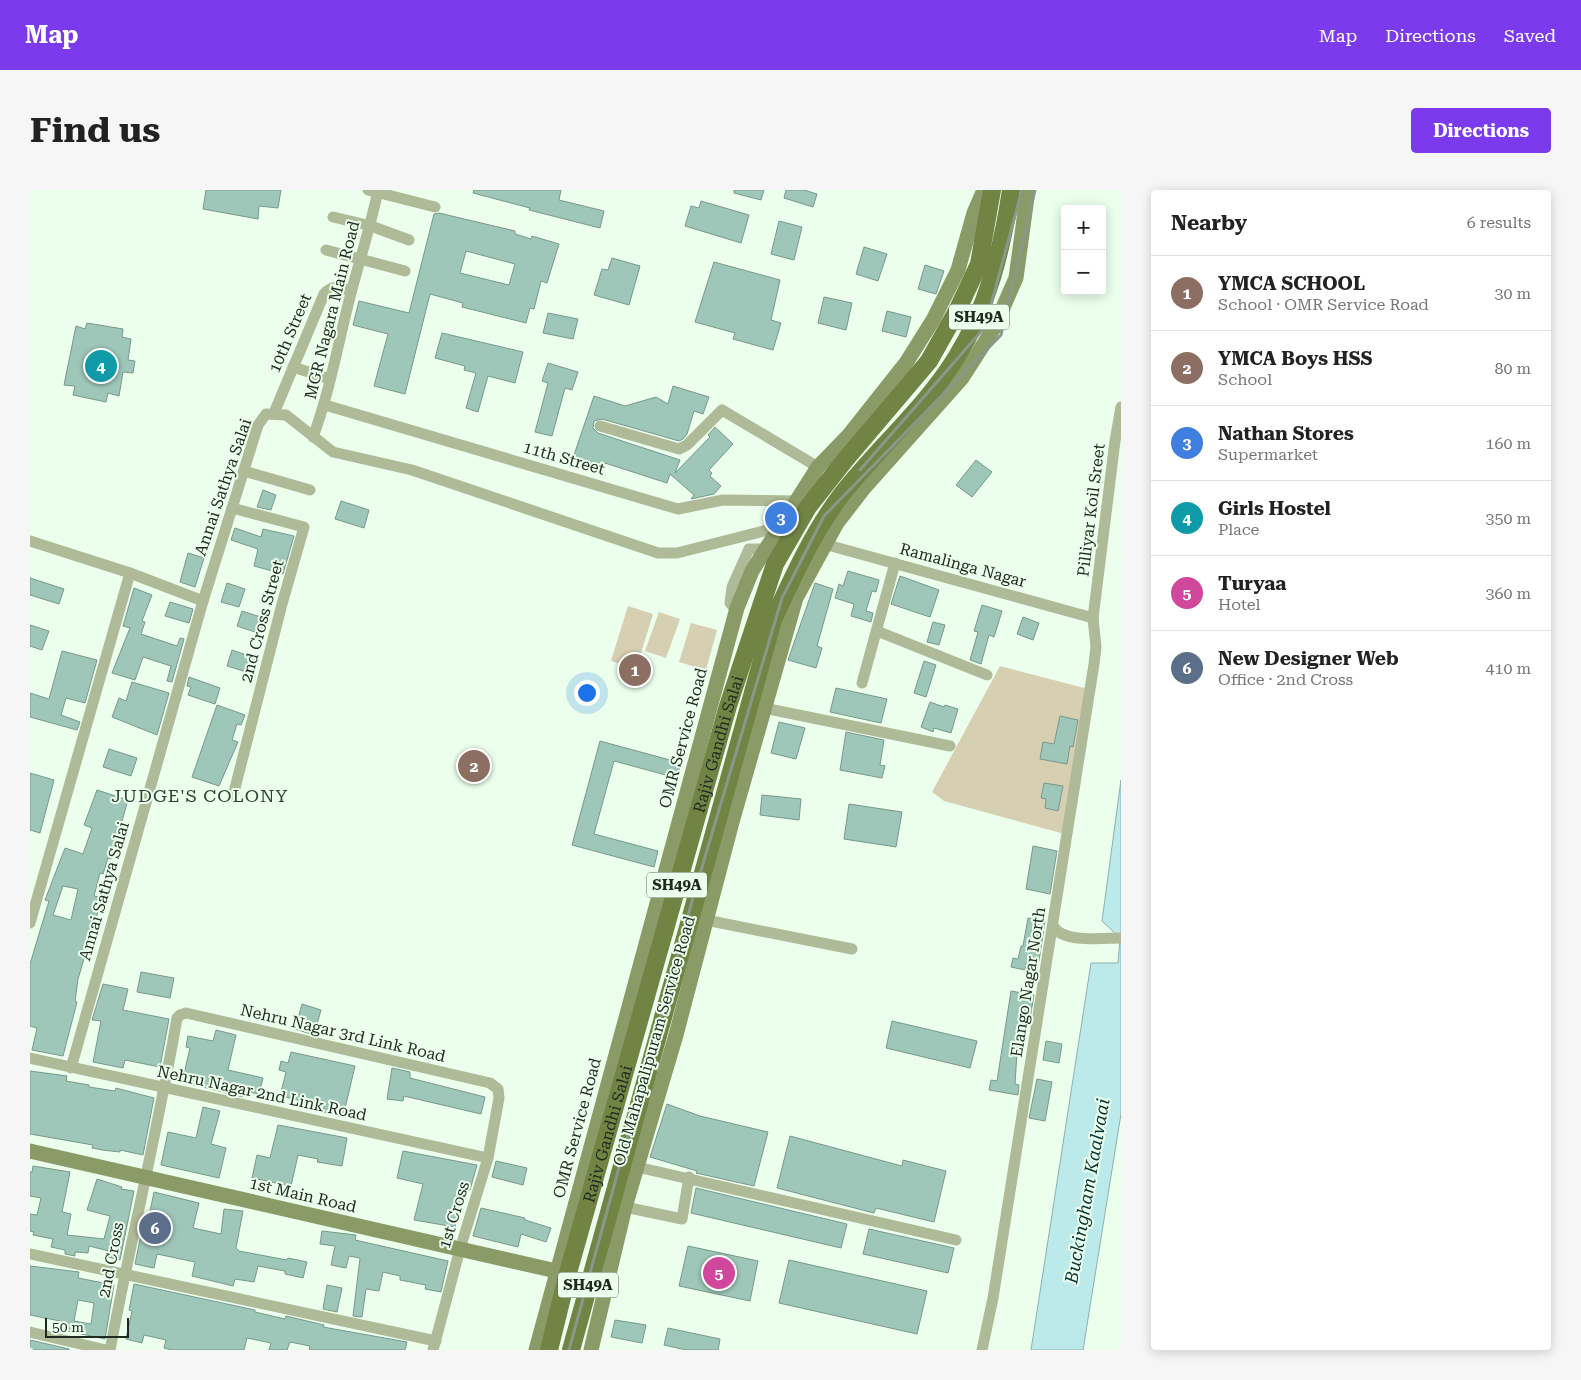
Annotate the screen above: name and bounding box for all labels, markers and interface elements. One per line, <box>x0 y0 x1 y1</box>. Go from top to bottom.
text: Map <box>25 21 79 49</box>
text: Map <box>1319 25 1357 46</box>
text: Directions <box>1385 25 1476 46</box>
text: Saved <box>1504 25 1556 46</box>
button: Directions <box>1411 108 1551 153</box>
text: Find us <box>30 110 160 151</box>
map controls <box>1061 205 1106 295</box>
button: + <box>1061 205 1106 250</box>
text: Nearby <box>1171 211 1247 235</box>
text: 6 results <box>1467 213 1531 232</box>
street label: MGR Nagara Main Road <box>301 219 363 401</box>
button: − <box>1061 250 1106 295</box>
text: YMCA SCHOOL <box>1218 272 1365 295</box>
text: 1 <box>1183 284 1191 303</box>
text: 30 m <box>1494 284 1531 303</box>
street label: 10th Street <box>265 291 315 375</box>
text: School · OMR Service Road <box>1218 295 1429 314</box>
road number: SH49A <box>949 304 1009 330</box>
pin: 4 <box>85 347 117 385</box>
text: YMCA Boys HSS <box>1218 347 1372 370</box>
text: 2 <box>1183 359 1191 378</box>
text: 80 m <box>1494 359 1531 378</box>
text: School <box>1218 370 1272 389</box>
street label: Annai Sathya Salai <box>191 416 255 558</box>
text: Nathan Stores <box>1218 422 1354 445</box>
text: 3 <box>1183 434 1191 453</box>
text: 160 m <box>1485 434 1531 453</box>
street label: 11th Street <box>521 437 607 479</box>
street label: Pilliyar Koil Sreet <box>1073 442 1109 578</box>
text: Supermarket <box>1218 445 1318 464</box>
text: Girls Hostel <box>1218 497 1331 520</box>
pin: 3 <box>765 499 797 537</box>
text: 4 <box>1183 509 1191 528</box>
text: 350 m <box>1485 509 1531 528</box>
text: Place <box>1218 520 1259 539</box>
street label: Ramalinga Nagar <box>898 539 1029 591</box>
street label: 2nd Cross Street <box>236 557 288 685</box>
text: Turyaa <box>1218 572 1287 595</box>
text: 5 <box>1183 584 1191 603</box>
text: 360 m <box>1485 584 1531 603</box>
text: Hotel <box>1218 595 1260 614</box>
text: New Designer Web <box>1218 647 1399 670</box>
pin: 1 <box>619 651 651 689</box>
text: 6 <box>1183 659 1191 678</box>
text: 410 m <box>1485 659 1531 678</box>
street label: OMR Service Road <box>655 666 711 810</box>
text: Office · 2nd Cross <box>1218 670 1353 689</box>
street label: Rajiv Gandhi Salai <box>689 673 747 815</box>
your location <box>574 680 600 706</box>
pin: 2 <box>458 747 490 785</box>
district label: JUDGE'S COLONY <box>111 785 289 806</box>
street label: Annai Sathya Salai <box>75 819 133 963</box>
road number: SH49A <box>647 872 707 898</box>
street label: Elango Nagar North <box>1007 906 1049 1058</box>
street label: Old Mahapalipuram Service Road <box>609 914 699 1168</box>
street label: Nehru Nagar 3rd Link Road <box>239 1000 447 1066</box>
street label: OMR Service Road <box>549 1056 605 1200</box>
street label: Nehru Nagar 2nd Link Road <box>155 1061 369 1125</box>
street label: Rajiv Gandhi Salai <box>579 1063 636 1205</box>
water label: Buckingham Kaalvaai <box>1060 1096 1114 1286</box>
street label: 1st Main Road <box>248 1173 358 1217</box>
street label: 1st Cross <box>435 1179 473 1251</box>
pin: 6 <box>139 1209 171 1247</box>
street label: 2nd Cross <box>94 1220 128 1299</box>
pin: 5 <box>703 1254 735 1292</box>
road number: SH49A <box>558 1272 618 1298</box>
scale bar <box>45 1315 129 1338</box>
text: 50 m <box>52 1319 84 1335</box>

